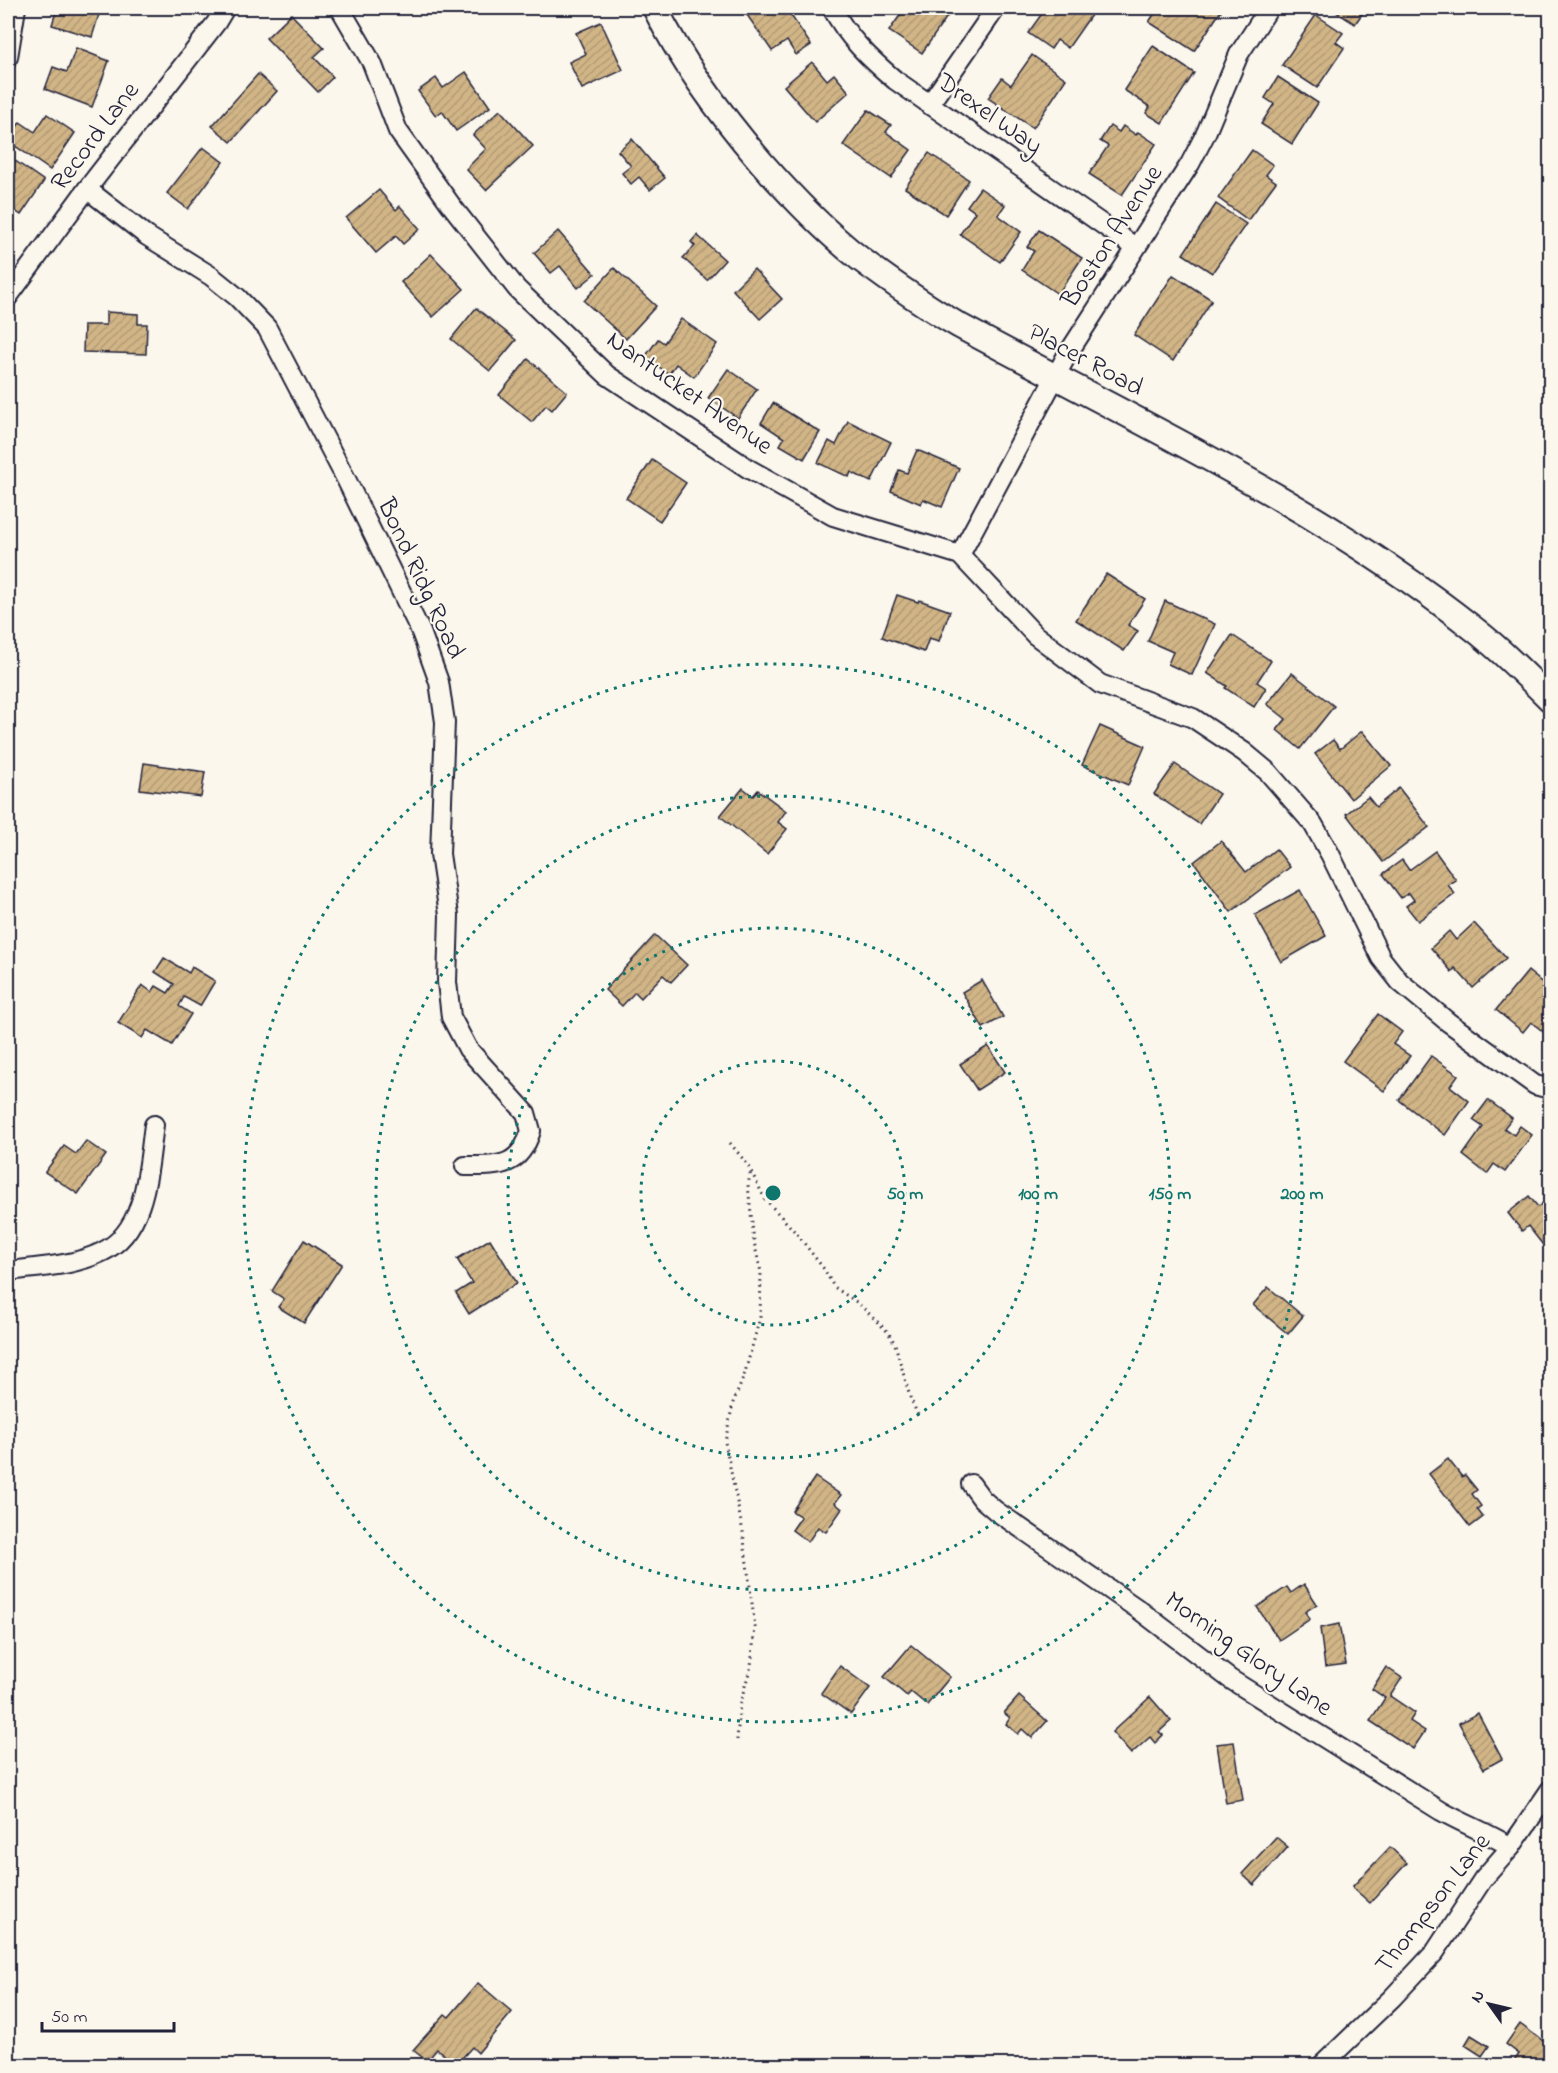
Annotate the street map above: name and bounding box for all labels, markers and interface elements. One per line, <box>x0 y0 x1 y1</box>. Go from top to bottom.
street label: Drexel Way <box>927 64 1050 165</box>
street label: Record Lane <box>42 74 150 200</box>
street label: Boston Avenue <box>1052 158 1174 317</box>
street label: Placer Road <box>1020 315 1150 408</box>
street label: Nantucket Avenue <box>598 322 780 466</box>
street label: Bond Ridg Road <box>366 491 474 666</box>
text: 50 m <box>887 1182 923 1208</box>
text: 100 m <box>1018 1182 1058 1208</box>
text: 150 m <box>1149 1182 1191 1208</box>
text: 200 m <box>1280 1182 1324 1208</box>
centre of rings <box>763 1183 783 1203</box>
street label: Morning Glory Lane <box>1156 1583 1340 1727</box>
street label: Thompson Lane <box>1367 1825 1501 1982</box>
north arrow <box>1459 1974 1519 2034</box>
text: N <box>1465 1985 1491 2008</box>
scale bar <box>42 1995 174 2033</box>
text: 50 m <box>51 2005 88 2031</box>

